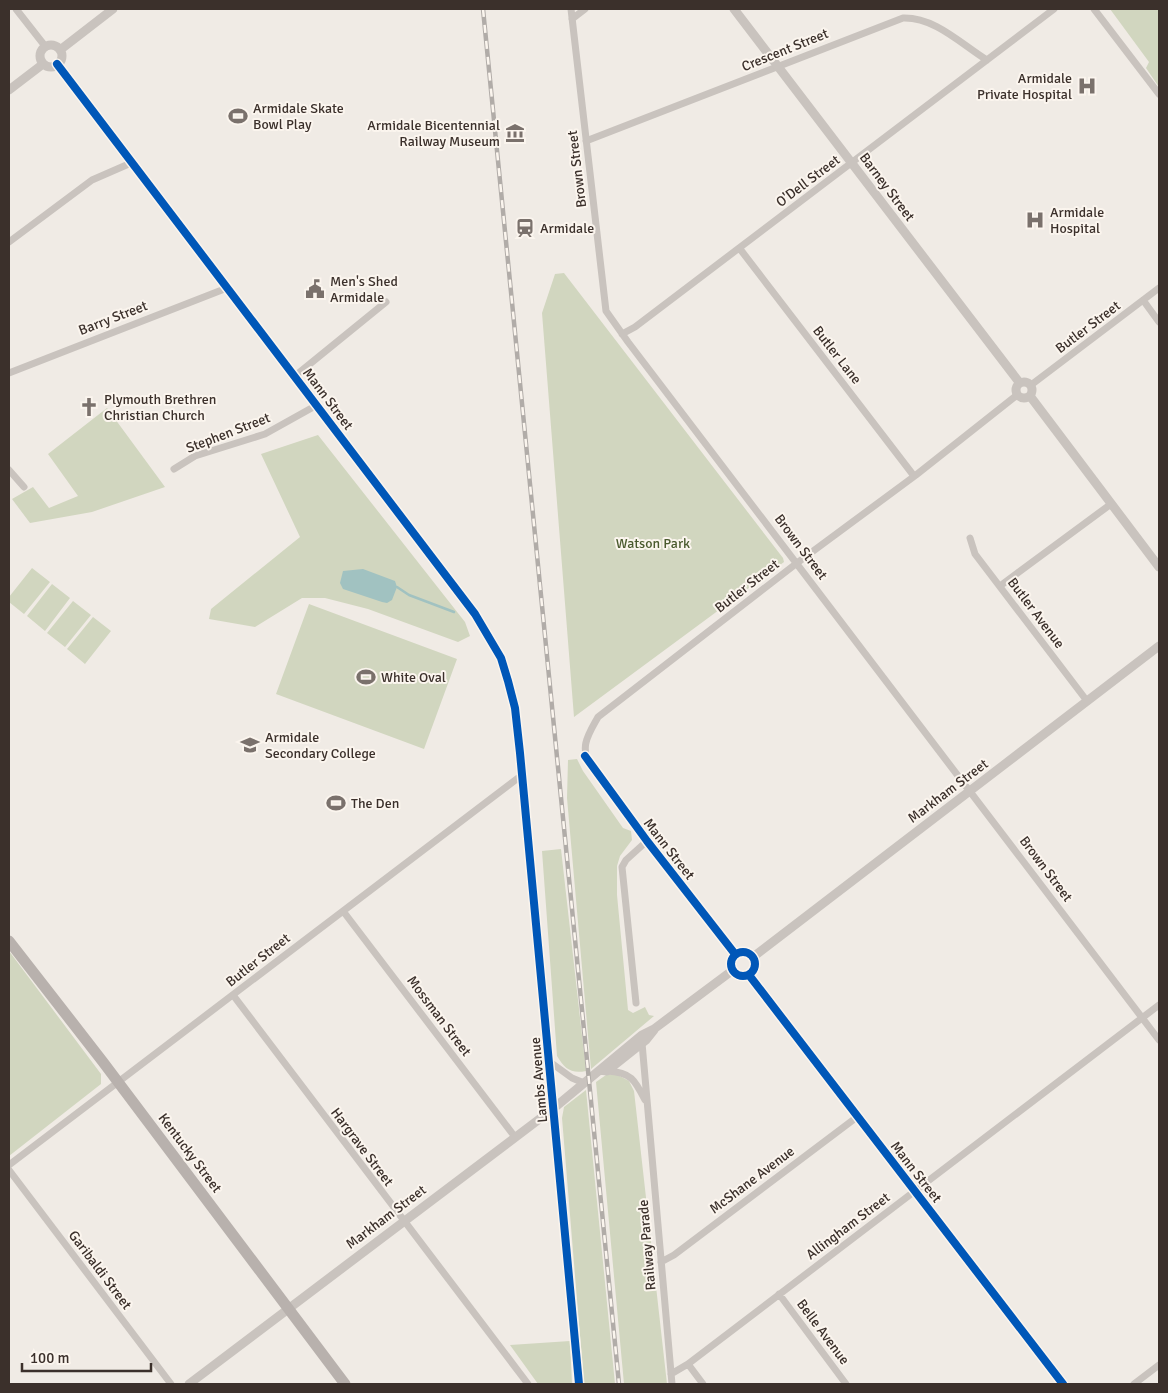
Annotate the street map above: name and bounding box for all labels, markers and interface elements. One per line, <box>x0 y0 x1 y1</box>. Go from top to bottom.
street label: Crescent Street <box>739 25 831 75</box>
place label: Armidale Private Hospital <box>977 70 1072 103</box>
hospital icon: Armidale Private Hospital <box>1076 75 1098 97</box>
place label: Armidale Skate Bowl Play <box>253 100 344 133</box>
sports icon: Armidale Skate Bowl Play <box>227 105 249 127</box>
place label: Armidale Bicentennial Railway Museum <box>367 117 500 150</box>
museum icon: Armidale Bicentennial Railway Museum <box>504 122 526 144</box>
street label: Brown Street <box>564 129 590 209</box>
street label: Barney Street <box>856 149 918 225</box>
street label: O'Dell Street <box>773 151 843 211</box>
place label: Armidale Hospital <box>1050 204 1104 237</box>
hospital icon: Armidale Hospital <box>1024 209 1046 231</box>
station icon: Armidale <box>514 217 536 239</box>
place label: Armidale <box>540 220 594 237</box>
place label: Men's Shed Armidale <box>330 273 398 306</box>
public building icon: Men's Shed Armidale <box>304 278 326 300</box>
street label: Barry Street <box>76 297 150 339</box>
street label: Butler Street <box>1052 297 1124 357</box>
street label: Butler Lane <box>809 323 865 387</box>
street label: Mann Street <box>299 365 357 433</box>
place label: Plymouth Brethren Christian Church <box>104 391 216 424</box>
church icon: Plymouth Brethren Christian Church <box>78 396 100 418</box>
street label: Stephen Street <box>183 409 273 457</box>
street label: Brown Street <box>771 511 831 583</box>
park label: Watson Park <box>616 535 690 552</box>
street label: Butler Street <box>712 556 783 616</box>
street label: Butler Avenue <box>1004 574 1068 652</box>
sports icon: White Oval <box>355 666 377 688</box>
place label: White Oval <box>381 669 446 686</box>
place label: Armidale Secondary College <box>265 729 376 762</box>
school or university icon: Armidale Secondary College <box>239 734 261 756</box>
street label: Markham Street <box>905 755 992 827</box>
sports icon: The Den <box>325 792 347 814</box>
place label: The Den <box>351 795 399 812</box>
street label: Mann Street <box>640 815 698 883</box>
street label: Brown Street <box>1016 833 1076 905</box>
street label: Butler Street <box>223 930 294 990</box>
street label: Mossman Street <box>403 972 475 1060</box>
street label: Lambs Avenue <box>527 1037 551 1123</box>
street label: Hargrave Street <box>327 1104 397 1190</box>
street label: Kentucky Street <box>155 1110 225 1196</box>
street label: Mann Street <box>887 1138 945 1206</box>
street label: McShane Avenue <box>706 1143 798 1217</box>
street label: Markham Street <box>343 1181 430 1253</box>
street label: Allingham Street <box>803 1189 893 1263</box>
street label: Railway Parade <box>635 1199 659 1291</box>
street label: Garibaldi Street <box>65 1227 135 1313</box>
street label: Belle Avenue <box>793 1296 853 1368</box>
scale bar <box>22 1340 151 1372</box>
text: 100 m <box>30 1349 70 1367</box>

